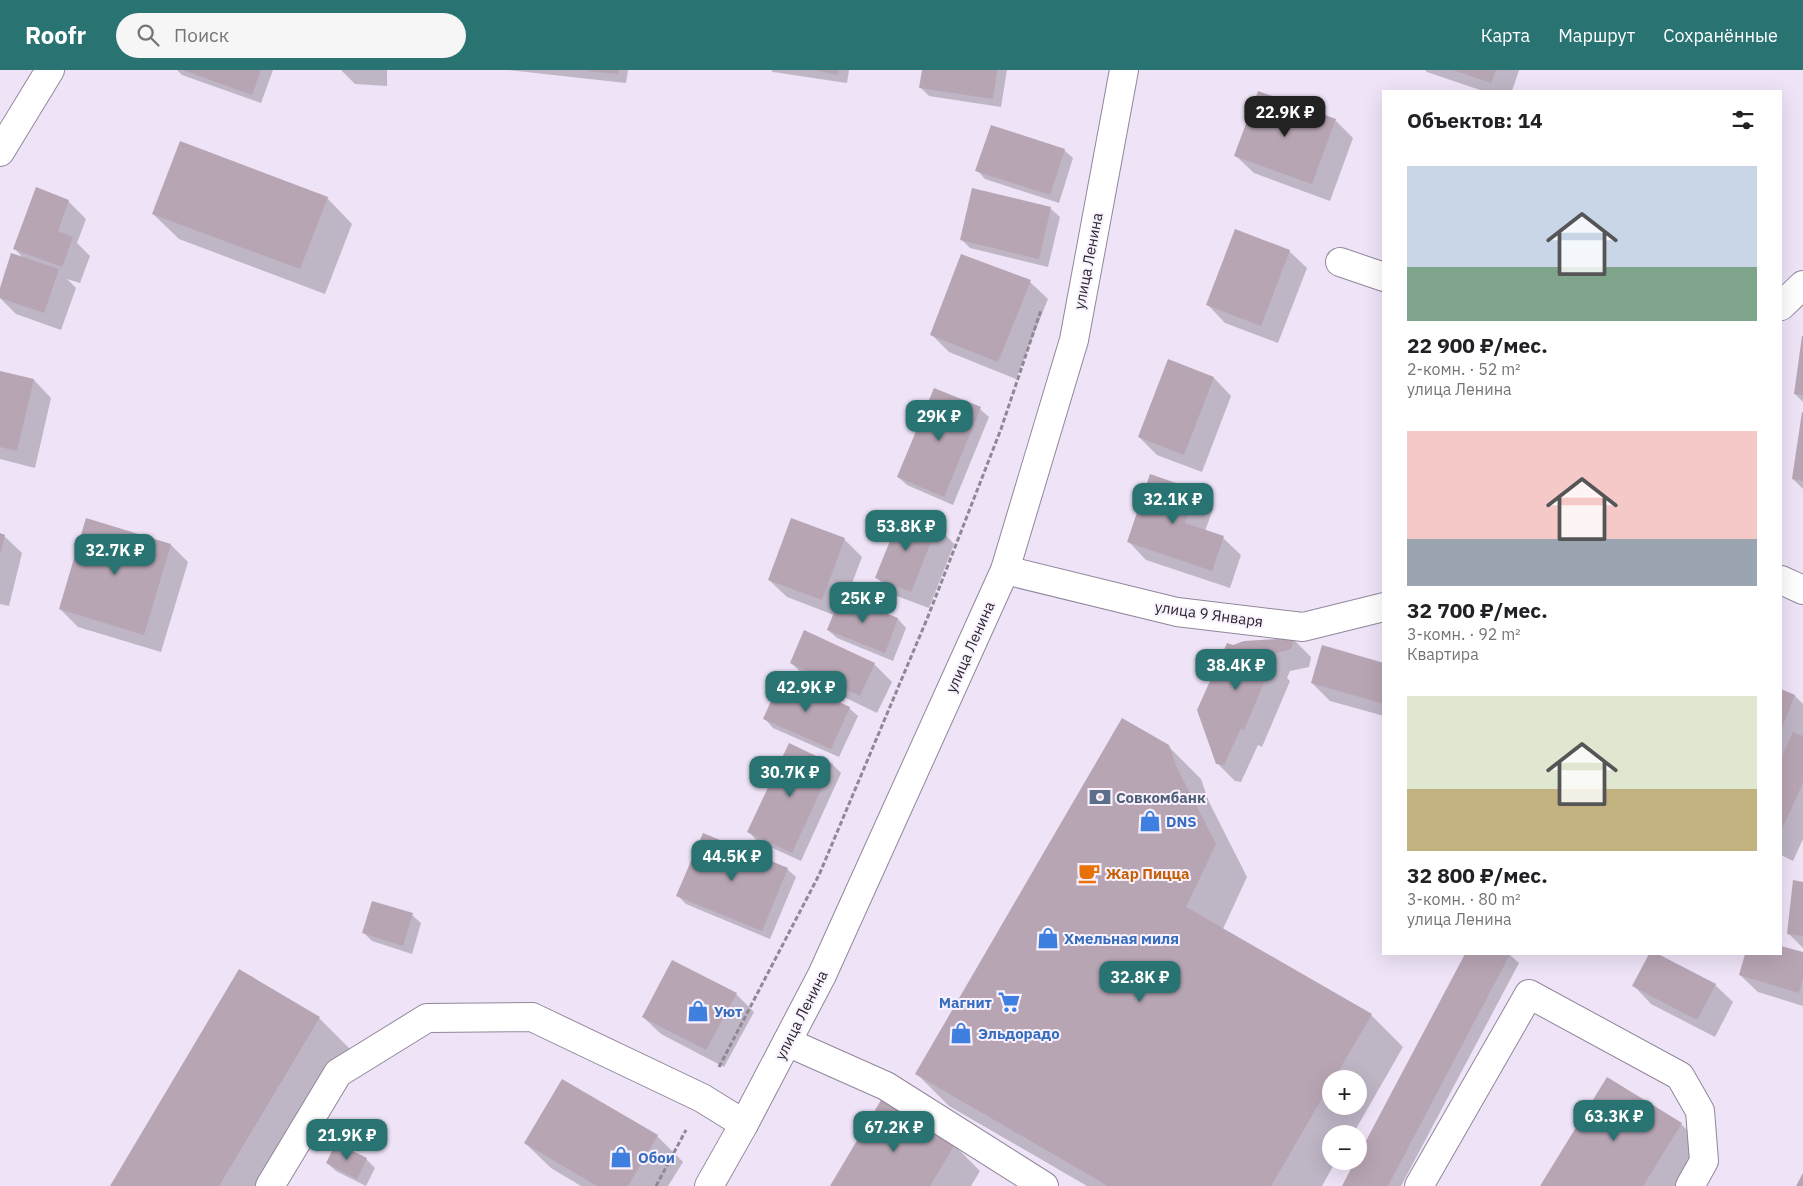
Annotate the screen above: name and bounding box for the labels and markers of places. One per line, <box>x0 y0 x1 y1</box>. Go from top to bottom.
pin: 22.9K ₽ <box>1239 96 1331 138</box>
pin: 29K ₽ <box>904 400 974 442</box>
pin: 32.1K ₽ <box>1127 482 1219 525</box>
pin: 53.8K ₽ <box>860 510 952 552</box>
pin: 32.7K ₽ <box>69 534 161 576</box>
pin: 25K ₽ <box>828 582 898 624</box>
pin: 38.4K ₽ <box>1190 648 1282 691</box>
pin: 42.9K ₽ <box>760 670 852 713</box>
pin: 30.7K ₽ <box>744 756 836 798</box>
bank icon: Совкомбанк <box>1087 784 1113 810</box>
place label: Совкомбанк <box>1116 788 1206 807</box>
shop icon: DNS <box>1137 808 1163 834</box>
place label: DNS <box>1166 812 1197 831</box>
pin: 44.5K ₽ <box>686 840 778 882</box>
cafe icon: Жар Пицца <box>1076 860 1102 886</box>
place label: Жар Пицца <box>1106 864 1190 883</box>
shop icon: Хмельная миля <box>1035 925 1061 951</box>
place label: Хмельная миля <box>1064 929 1179 948</box>
pin: 32.8K ₽ <box>1094 960 1186 1003</box>
supermarket icon: Магнит <box>996 989 1022 1015</box>
place label: Магнит <box>939 993 993 1012</box>
shop icon: Уют <box>685 998 711 1024</box>
place label: Уют <box>714 1002 743 1021</box>
shop icon: Эльдорадо <box>948 1020 974 1046</box>
place label: Эльдорадо <box>978 1024 1060 1043</box>
pin: 63.3K ₽ <box>1568 1100 1660 1142</box>
pin: 67.2K ₽ <box>848 1110 940 1153</box>
pin: 21.9K ₽ <box>301 1118 393 1161</box>
shop icon: Обои <box>608 1144 634 1170</box>
place label: Обои <box>638 1148 675 1167</box>

